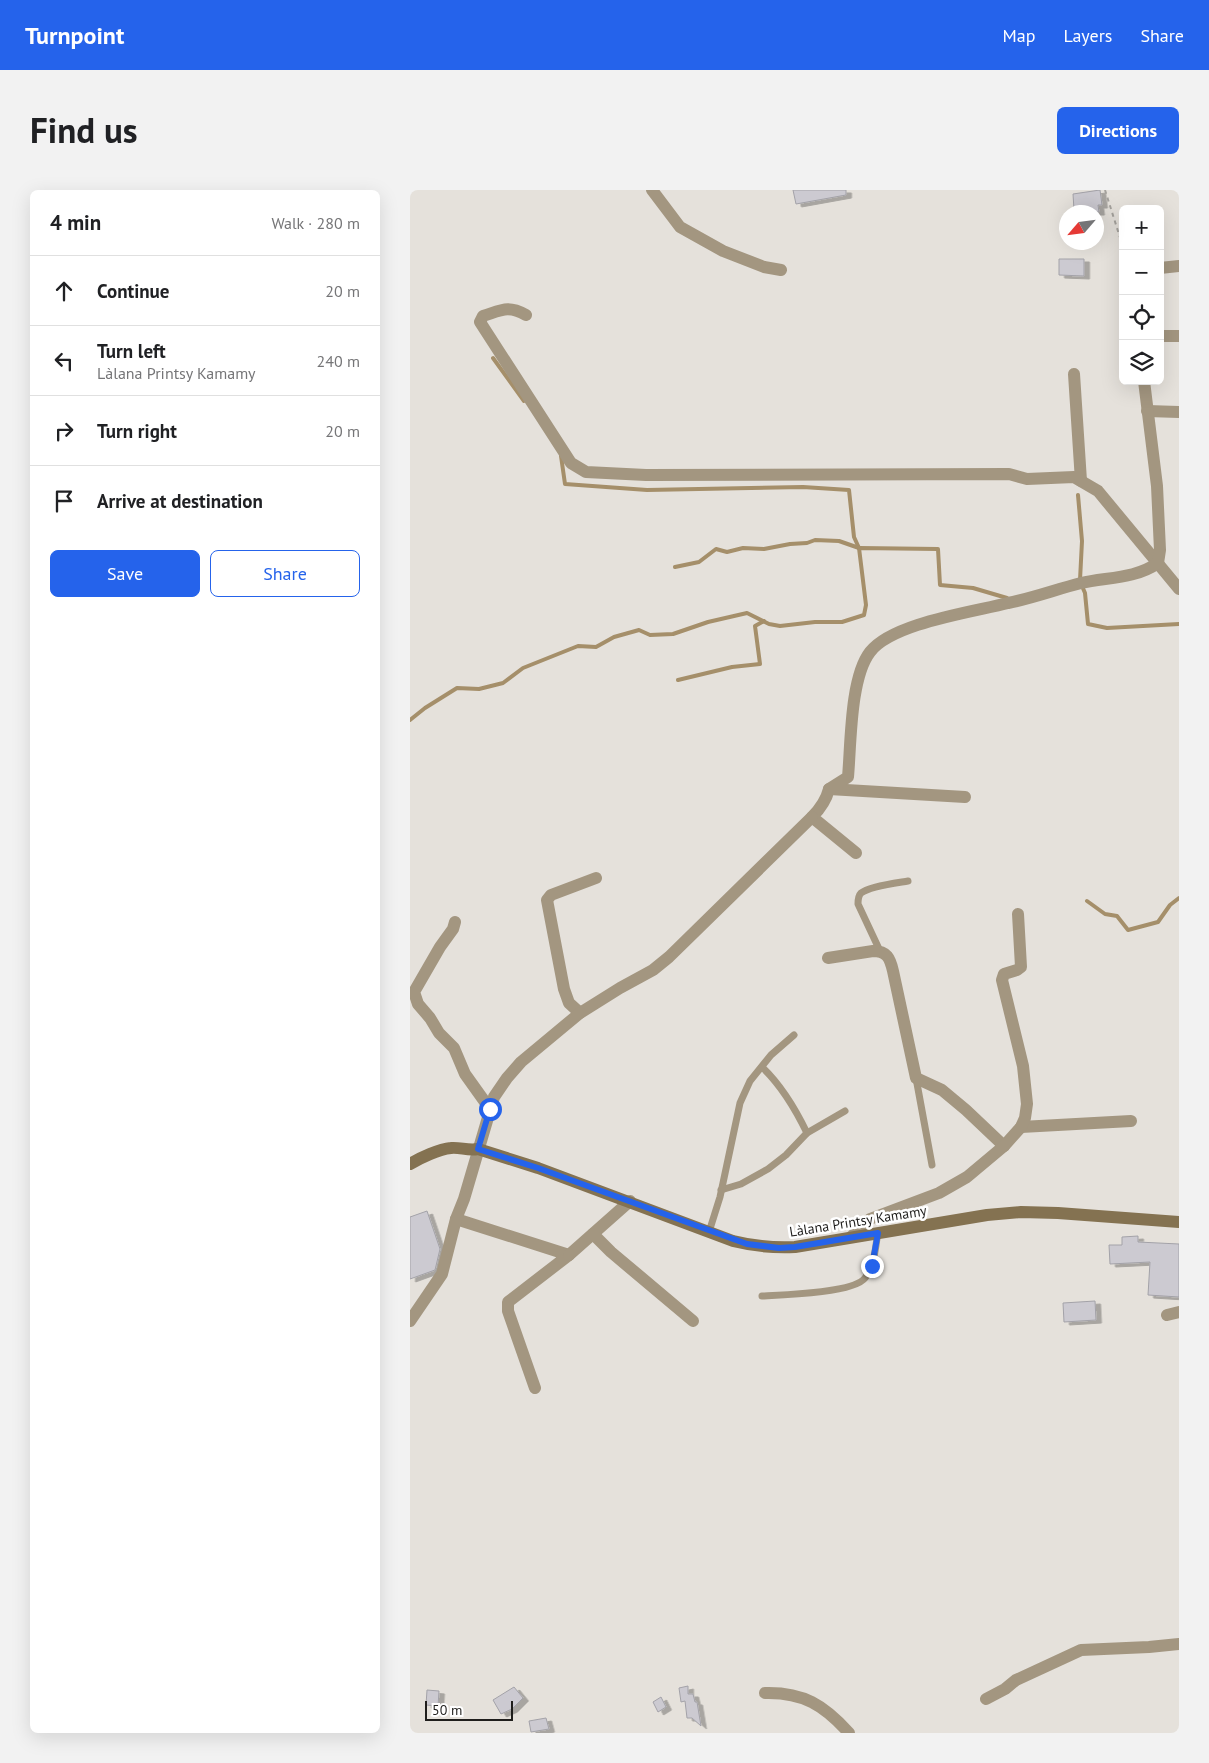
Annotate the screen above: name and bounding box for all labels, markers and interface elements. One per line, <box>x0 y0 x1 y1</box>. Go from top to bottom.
text: Turnpoint <box>25 20 124 51</box>
text: Map <box>1003 24 1035 47</box>
text: Layers <box>1063 24 1112 47</box>
text: Share <box>1140 24 1184 47</box>
text: Find us <box>30 107 138 153</box>
button: Directions <box>1057 107 1179 154</box>
north arrow <box>1059 205 1104 250</box>
map controls <box>1119 205 1164 385</box>
button: + <box>1119 205 1164 250</box>
text: 4 min <box>50 209 101 236</box>
text: Walk · 280 m <box>271 213 360 233</box>
button: − <box>1119 250 1164 295</box>
icon: ahead <box>50 277 78 305</box>
text: Continue <box>97 279 169 303</box>
text: 20 m <box>325 281 360 301</box>
button: locate <box>1119 295 1164 340</box>
text: Turn left <box>97 339 166 363</box>
button: layers <box>1119 340 1164 385</box>
icon: left <box>50 347 78 375</box>
text: 240 m <box>317 351 360 371</box>
text: Làlana Printsy Kamamy <box>97 363 256 383</box>
icon: right <box>50 417 78 445</box>
text: Turn right <box>97 419 177 443</box>
text: 20 m <box>325 421 360 441</box>
icon: arrive <box>50 487 78 515</box>
text: Arrive at destination <box>97 489 263 513</box>
button: Save <box>50 550 200 597</box>
button: Share <box>210 550 360 597</box>
route start <box>479 1098 502 1121</box>
street label: Làlana Printsy Kamamy <box>788 1201 928 1241</box>
route end <box>861 1255 884 1278</box>
scale bar <box>425 1698 512 1721</box>
text: 50 m <box>432 1701 462 1719</box>

